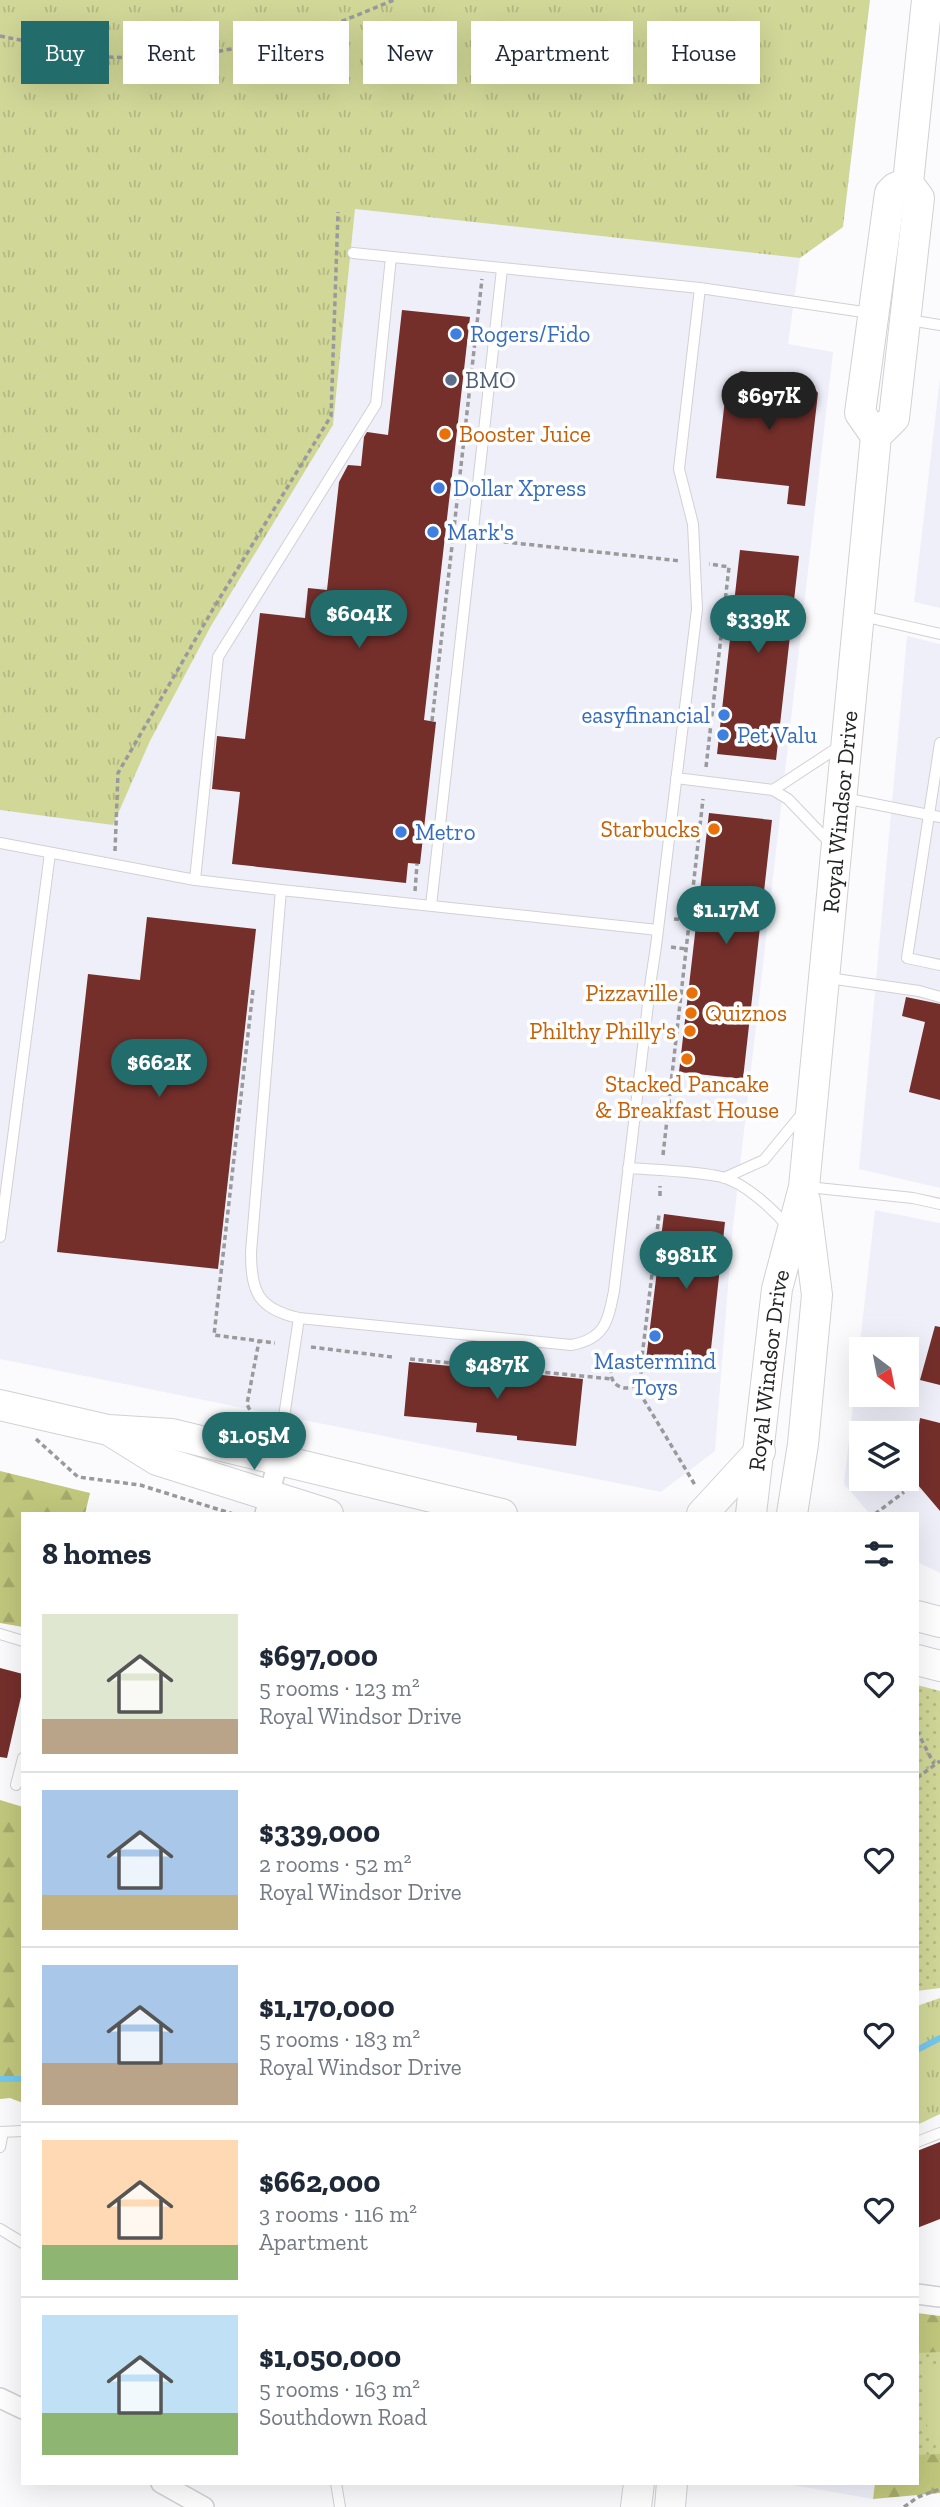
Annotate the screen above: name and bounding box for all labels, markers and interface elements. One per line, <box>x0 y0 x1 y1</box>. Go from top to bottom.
chip: Buy <box>21 21 109 84</box>
chip: Rent <box>123 21 219 84</box>
chip: Filters <box>233 21 349 84</box>
chip: New <box>363 21 457 84</box>
chip: Apartment <box>471 21 633 84</box>
chip: House <box>647 21 760 84</box>
place label: Rogers/Fido <box>470 320 590 348</box>
marker: Rogers/Fido <box>448 326 464 342</box>
place label: BMO <box>465 366 516 394</box>
marker: BMO <box>443 372 459 388</box>
pin: $697K <box>720 372 818 432</box>
text: $697K <box>738 381 800 409</box>
place label: Booster Juice <box>459 420 591 448</box>
marker: Booster Juice <box>437 426 453 442</box>
place label: Dollar Xpress <box>453 474 586 502</box>
marker: Dollar Xpress <box>431 480 447 496</box>
place label: Mark's <box>447 518 514 546</box>
marker: Mark's <box>425 524 441 540</box>
pin: $604K <box>310 590 408 650</box>
pin: $339K <box>709 596 807 655</box>
text: $604K <box>326 599 392 627</box>
text: $339K <box>726 604 790 632</box>
place label: easyfinancial <box>581 701 710 729</box>
marker: easyfinancial <box>716 707 732 723</box>
street label: Royal Windsor Drive <box>816 709 864 914</box>
place label: Pet Valu <box>737 721 817 749</box>
marker: Pet Valu <box>715 727 731 743</box>
place label: Starbucks <box>601 815 700 843</box>
place label: Metro <box>415 818 476 846</box>
marker: Starbucks <box>706 821 722 837</box>
marker: Metro <box>393 824 409 840</box>
pin: $1.17M <box>669 886 783 946</box>
text: $1.17M <box>693 895 759 923</box>
place label: Pizzaville <box>585 979 678 1007</box>
marker: Pizzaville <box>684 985 700 1001</box>
place label: Quiznos <box>705 999 787 1027</box>
marker: Quiznos <box>683 1005 699 1021</box>
place label: Philthy Philly's <box>529 1017 676 1045</box>
marker: Philthy Philly's <box>682 1023 698 1039</box>
pin: $662K <box>110 1040 208 1099</box>
text: $662K <box>127 1048 191 1076</box>
marker: Stacked Pancake & Breakfast House <box>679 1051 695 1067</box>
place label: Stacked Pancake & Breakfast House <box>595 1070 779 1124</box>
pin: $981K <box>637 1232 735 1291</box>
text: $981K <box>656 1240 716 1268</box>
street label: Royal Windsor Drive <box>742 1266 796 1472</box>
marker: Mastermind Toys <box>647 1328 663 1344</box>
north arrow <box>849 1337 919 1407</box>
map controls <box>849 1337 919 1491</box>
pin: $487K <box>448 1342 546 1401</box>
place label: Mastermind Toys <box>594 1347 717 1401</box>
text: $487K <box>465 1350 529 1378</box>
pin: $1.05M <box>197 1412 311 1472</box>
text: $1.05M <box>218 1421 290 1449</box>
button: layers <box>849 1421 919 1491</box>
icon: filters <box>860 1535 898 1573</box>
text: 8 homes <box>42 1536 151 1572</box>
text: $697,000 <box>259 1638 378 1674</box>
icon: home <box>98 1642 182 1726</box>
icon: heart <box>860 1665 898 1703</box>
text: 5 rooms · 123 m² <box>259 1674 420 1702</box>
text: Royal Windsor Drive <box>259 1702 462 1730</box>
text: $339,000 <box>259 1814 380 1850</box>
icon: home <box>98 1818 182 1902</box>
icon: heart <box>860 1841 898 1879</box>
text: 2 rooms · 52 m² <box>259 1850 411 1878</box>
text: Royal Windsor Drive <box>259 1878 462 1906</box>
text: $1,170,000 <box>259 1989 395 2025</box>
icon: home <box>98 1993 182 2077</box>
icon: heart <box>860 2016 898 2054</box>
text: 5 rooms · 183 m² <box>259 2025 420 2053</box>
text: Royal Windsor Drive <box>259 2053 462 2081</box>
text: $662,000 <box>259 2164 381 2200</box>
icon: home <box>98 2168 182 2252</box>
icon: heart <box>860 2191 898 2229</box>
text: 3 rooms · 116 m² <box>259 2200 417 2228</box>
text: Apartment <box>259 2228 368 2256</box>
text: $1,050,000 <box>259 2339 401 2375</box>
icon: home <box>98 2343 182 2427</box>
icon: heart <box>860 2366 898 2404</box>
text: 5 rooms · 163 m² <box>259 2375 420 2403</box>
text: Southdown Road <box>259 2403 427 2431</box>

